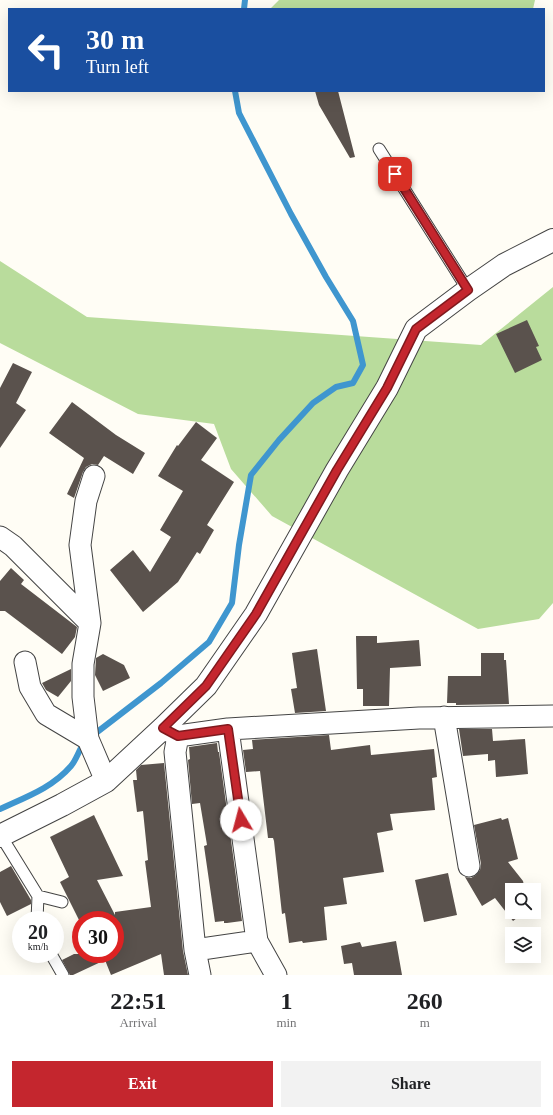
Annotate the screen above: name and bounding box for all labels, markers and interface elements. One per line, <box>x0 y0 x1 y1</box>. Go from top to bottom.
icon: left <box>20 24 72 76</box>
text: 30 m <box>86 24 144 55</box>
text: Turn left <box>86 57 149 77</box>
pin <box>378 157 412 191</box>
icon: arrive <box>384 163 406 185</box>
position arrow <box>220 799 262 841</box>
map controls <box>505 883 541 963</box>
button: search <box>505 883 541 919</box>
speed limit sign: 30 <box>72 911 124 963</box>
text: 20 <box>28 921 48 943</box>
button: layers <box>505 927 541 963</box>
text: km/h <box>28 941 48 952</box>
text: 22:51 <box>110 988 166 1014</box>
text: 1 <box>280 988 292 1014</box>
text: 260 <box>407 988 443 1014</box>
text: Arrival <box>119 1015 157 1030</box>
text: min <box>276 1015 297 1030</box>
text: m <box>420 1015 430 1030</box>
button: Exit <box>12 1061 273 1107</box>
button: Share <box>281 1061 541 1107</box>

